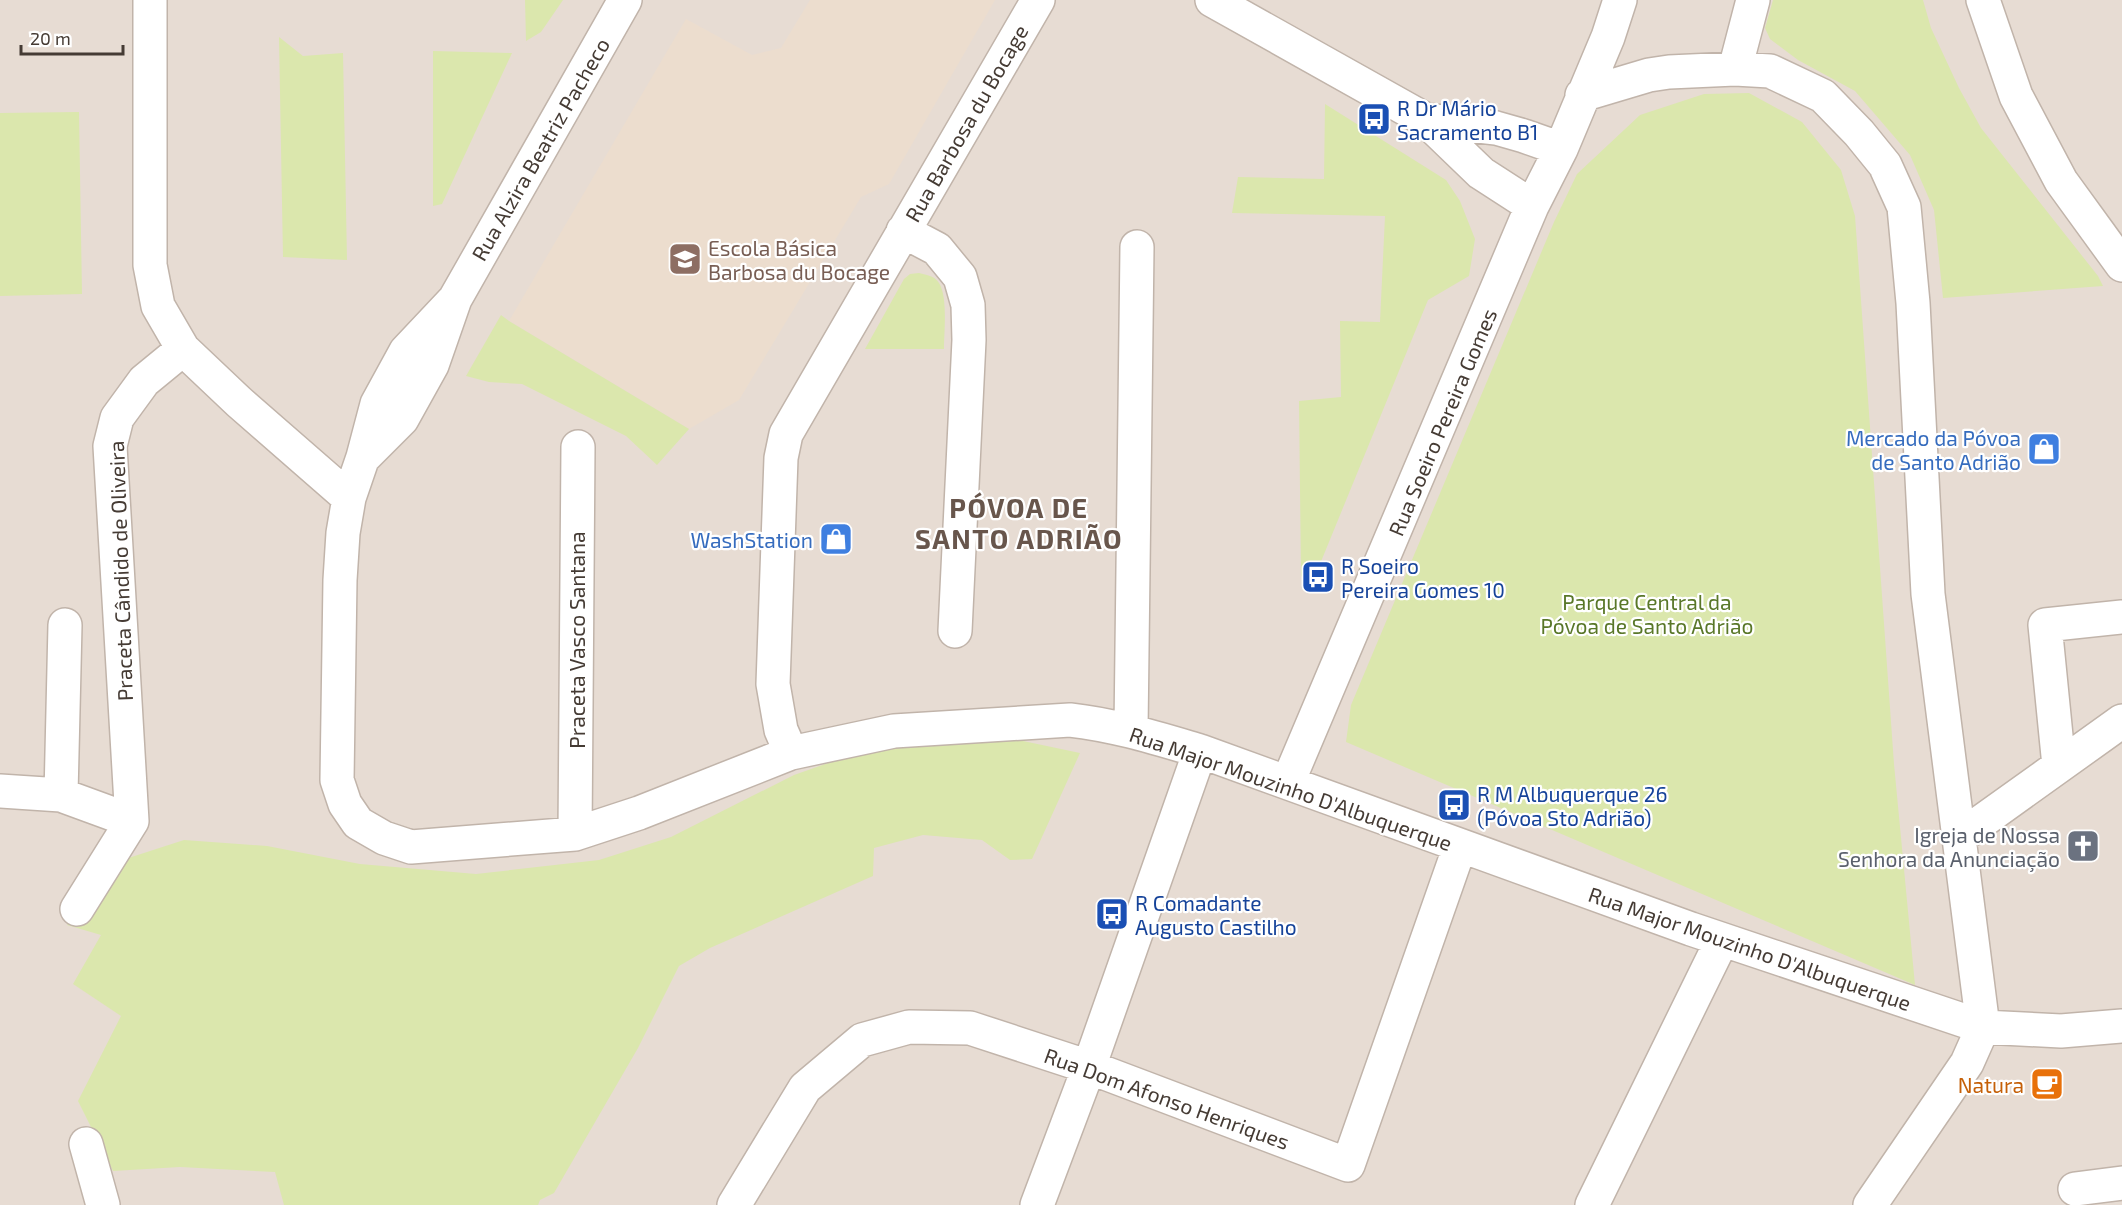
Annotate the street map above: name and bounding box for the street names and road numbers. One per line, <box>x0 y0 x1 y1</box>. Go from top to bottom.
street label: Rua Barbosa du Bocage <box>899 20 1033 226</box>
street label: Rua Alzira Beatriz Pacheco <box>466 33 614 265</box>
street label: Rua Soeiro Pereira Gomes <box>1383 305 1501 539</box>
street label: Praceta Cândido de Oliveira <box>103 440 137 702</box>
street label: Praceta Vasco Santana <box>564 531 589 749</box>
street label: Rua Major Mouzinho D'Albuquerque <box>1126 721 1456 856</box>
street label: Rua Major Mouzinho D'Albuquerque <box>1585 881 1915 1016</box>
street label: Rua Dom Afonso Henriques <box>1041 1042 1293 1154</box>

